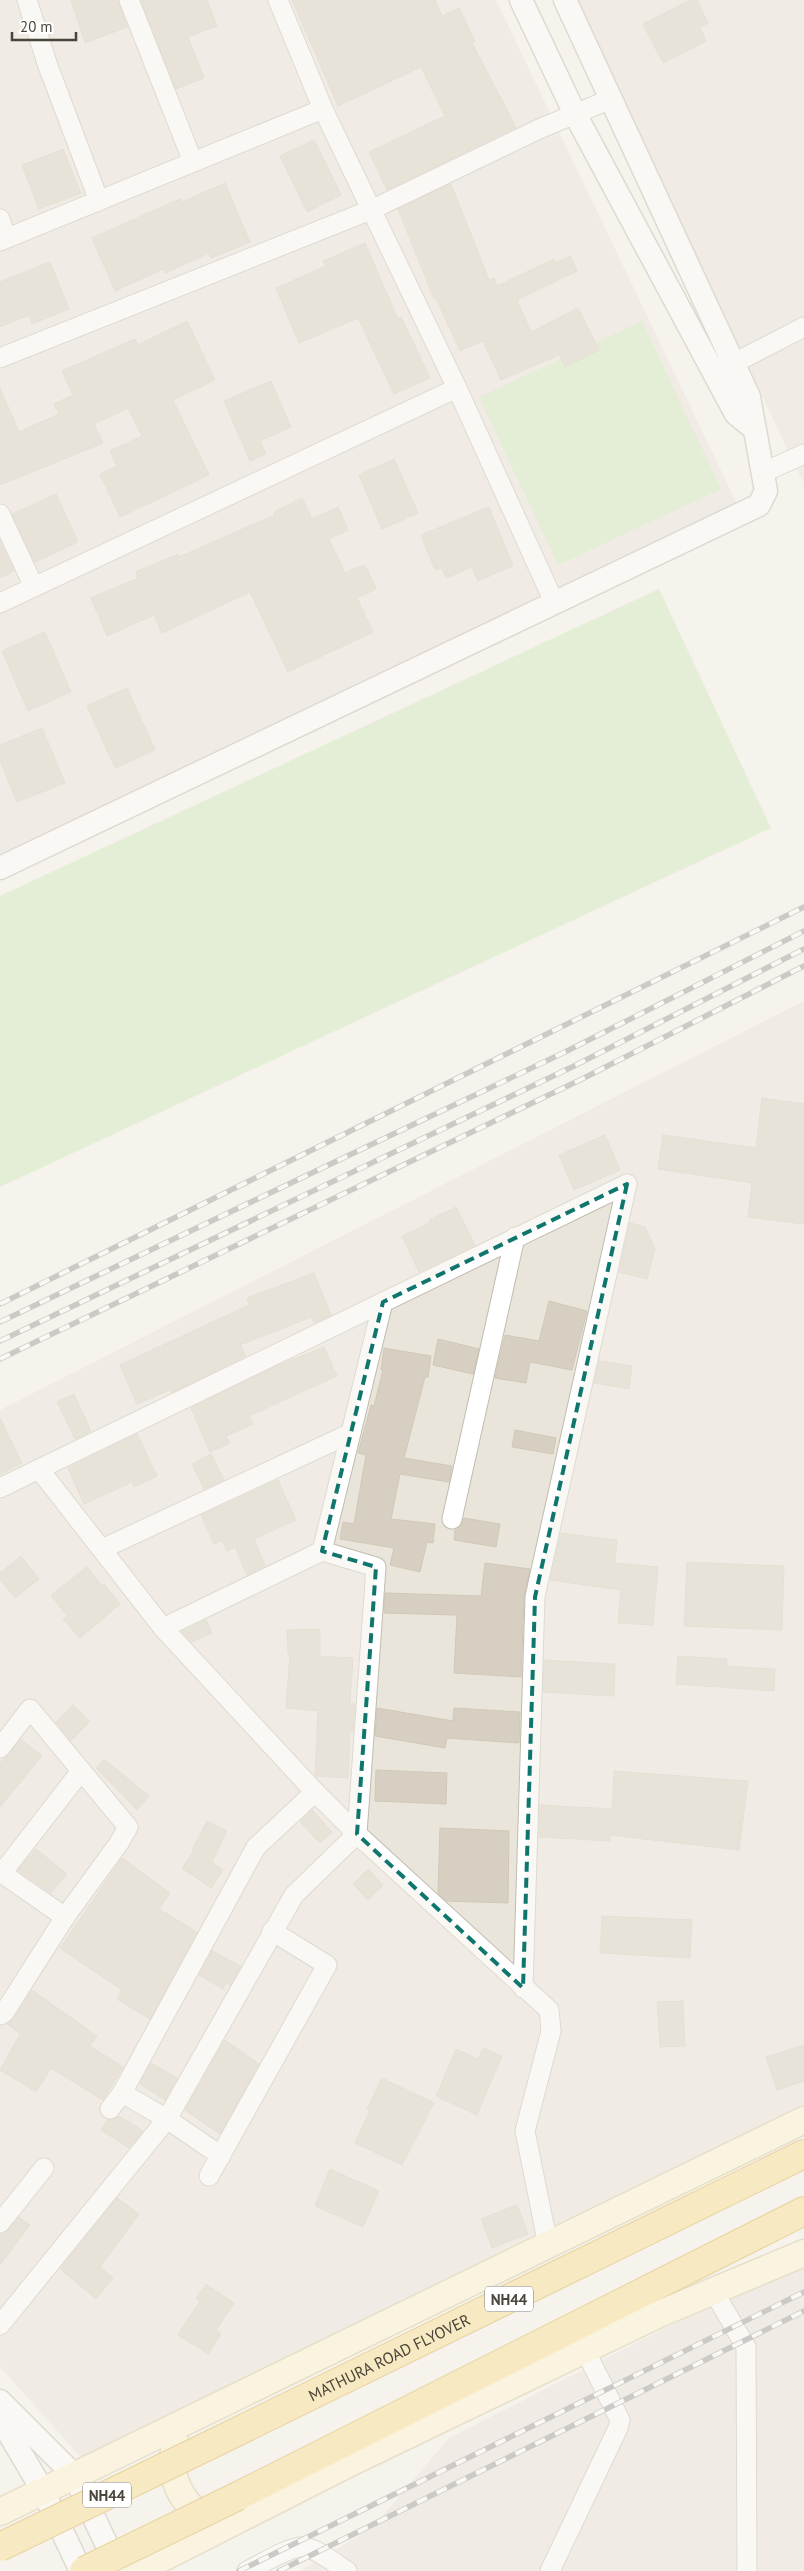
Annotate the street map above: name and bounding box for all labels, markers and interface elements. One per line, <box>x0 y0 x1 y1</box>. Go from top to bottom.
scale bar <box>12 10 76 42</box>
text: 20 m <box>20 17 53 36</box>
road number: NH44 <box>485 2286 533 2312</box>
street label: MATHURA ROAD FLYOVER <box>305 2309 473 2405</box>
road number: NH44 <box>83 2482 131 2508</box>

